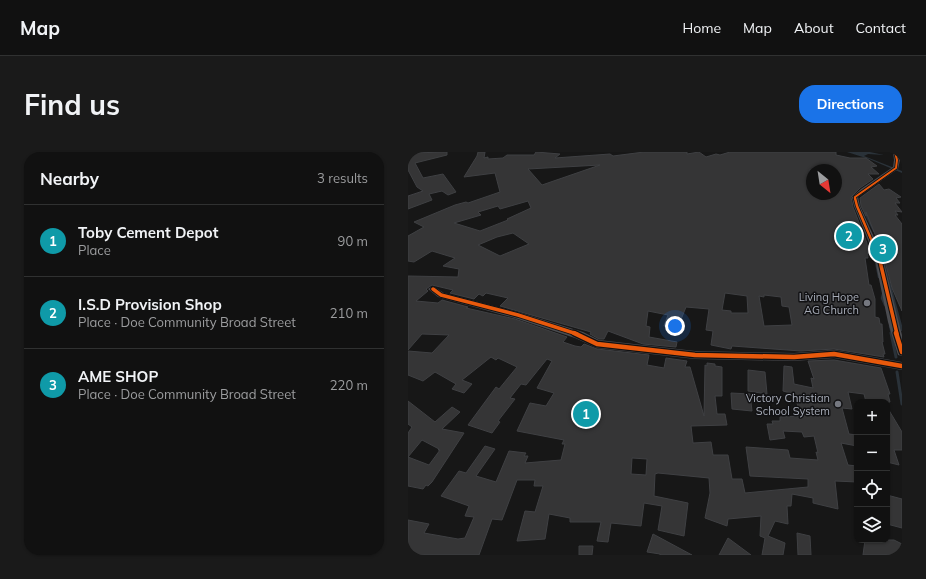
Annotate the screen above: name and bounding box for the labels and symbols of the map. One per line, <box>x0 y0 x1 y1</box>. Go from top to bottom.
north arrow <box>806 164 842 200</box>
pin: 2 <box>836 221 862 251</box>
pin: 3 <box>870 234 896 264</box>
place label: Living Hope AG Church <box>799 290 859 317</box>
marker: Living Hope AG Church <box>862 298 872 308</box>
your location <box>665 316 685 336</box>
place label: Victory Christian School System <box>746 391 830 418</box>
pin: 1 <box>573 399 599 429</box>
marker: Victory Christian School System <box>833 399 843 409</box>

